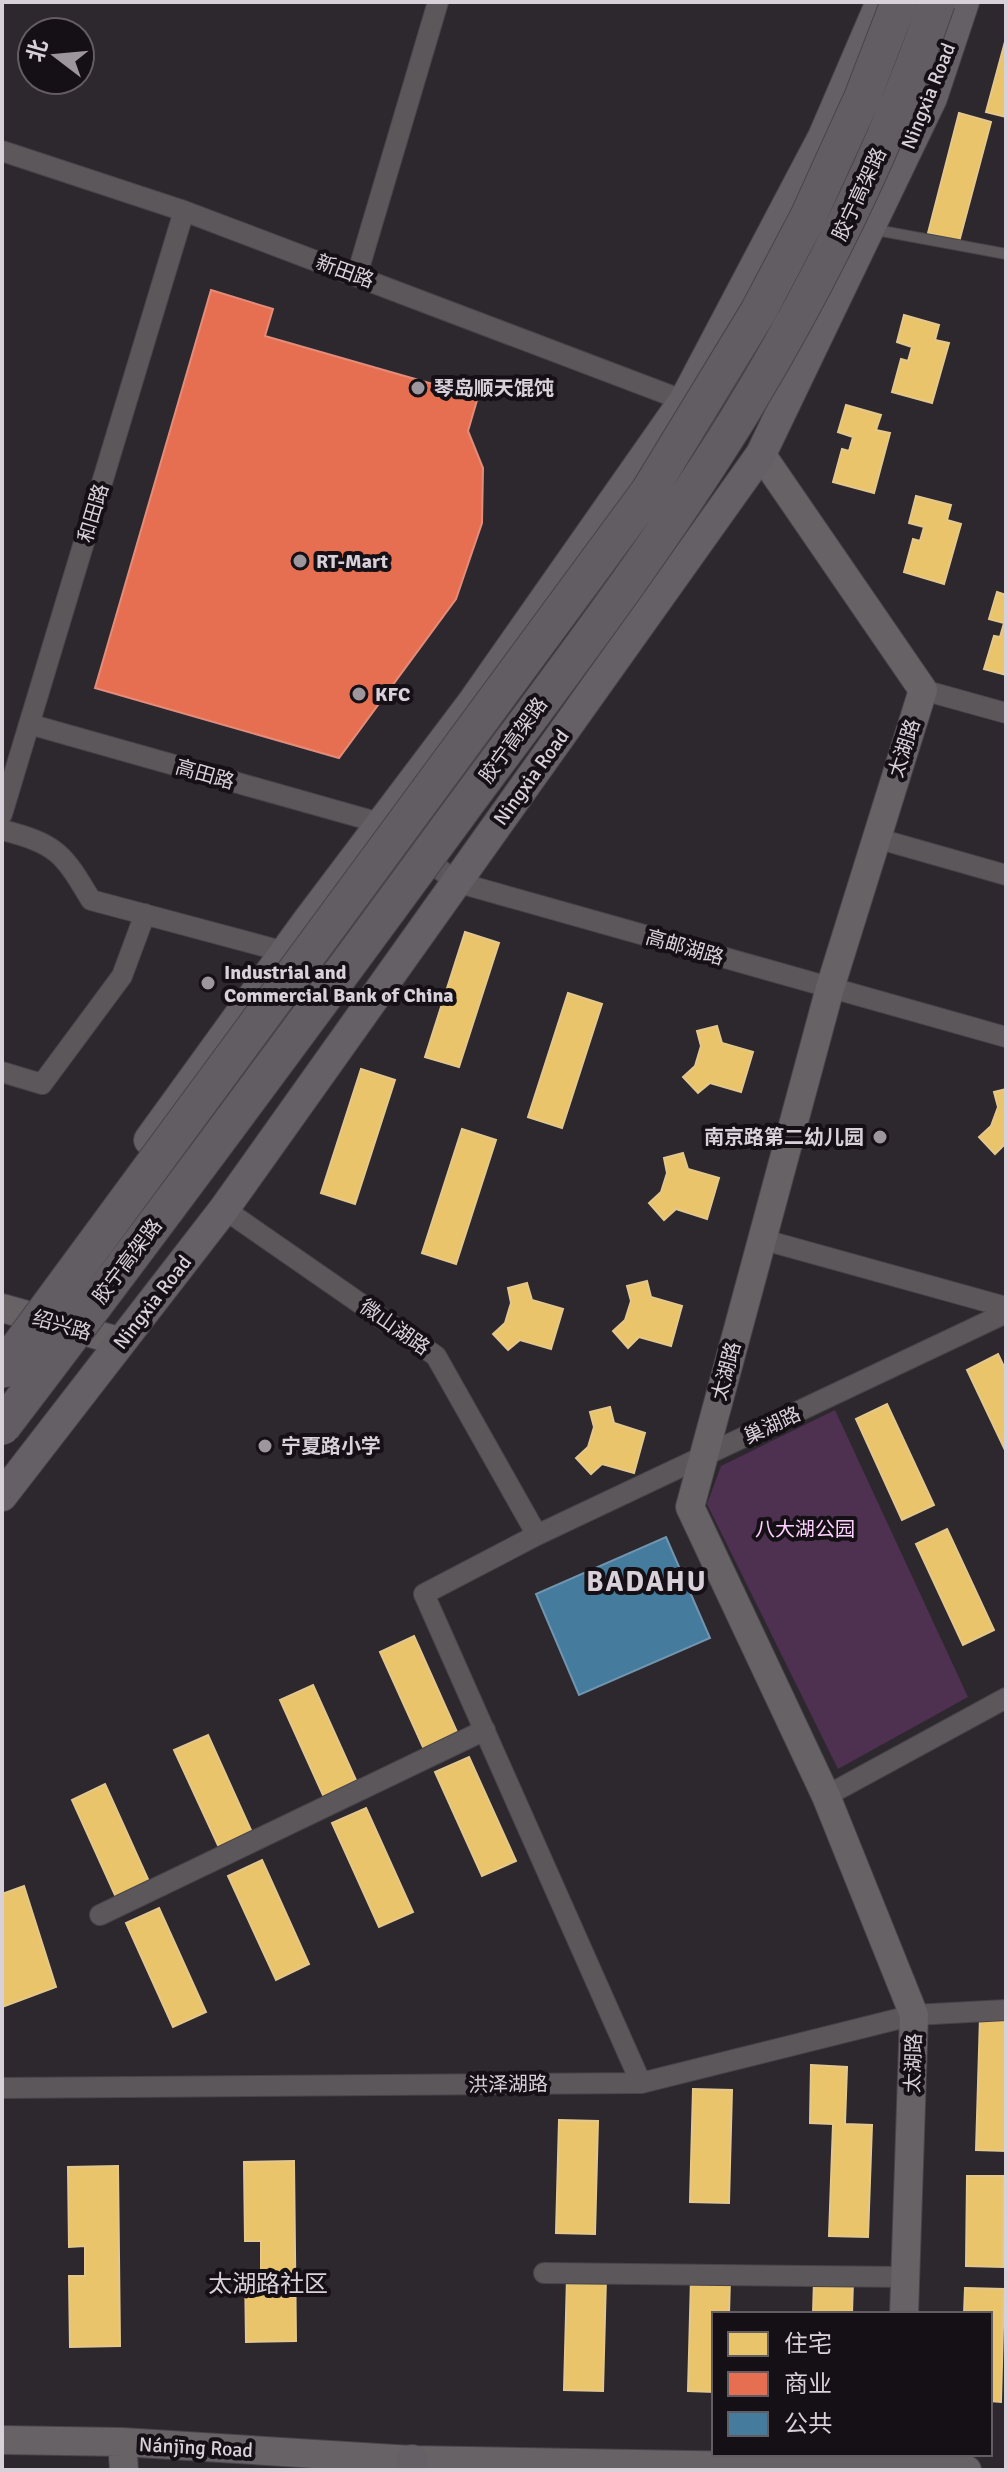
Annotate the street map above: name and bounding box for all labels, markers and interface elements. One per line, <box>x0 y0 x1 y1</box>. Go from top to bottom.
north arrow <box>16 16 96 96</box>
text: 北 <box>21 36 53 65</box>
street label: Ningxia Road <box>896 39 961 153</box>
street label: 胶宁高架路 <box>827 144 892 245</box>
street label: 新田路 <box>312 249 377 293</box>
place label: 琴岛顺天馄饨 <box>434 376 554 401</box>
marker: 琴岛顺天馄饨 <box>409 379 427 397</box>
street label: 和田路 <box>73 481 114 545</box>
place label: RT-Mart <box>316 549 389 574</box>
marker: RT-Mart <box>291 552 309 570</box>
place label: KFC <box>375 682 410 707</box>
marker: KFC <box>350 685 368 703</box>
street label: 胶宁高架路 <box>474 692 553 788</box>
street label: 太湖路 <box>883 716 926 781</box>
street label: Ningxia Road <box>488 724 575 830</box>
street label: 高田路 <box>173 754 237 795</box>
street label: 高邮湖路 <box>643 924 727 971</box>
place label: Industrial and Commercial Bank of China <box>224 960 454 1008</box>
marker: Industrial and Commercial Bank of China <box>199 974 217 992</box>
place label: 南京路第二幼儿园 <box>704 1125 864 1150</box>
marker: 南京路第二幼儿园 <box>871 1128 889 1146</box>
street label: 胶宁高架路 <box>87 1214 167 1309</box>
street label: Ningxia Road <box>108 1250 197 1354</box>
street label: 微山湖路 <box>355 1294 435 1361</box>
street label: 绍兴路 <box>30 1305 94 1346</box>
street label: 太湖路 <box>707 1339 746 1403</box>
street label: 巢湖路 <box>740 1401 805 1449</box>
place label: 宁夏路小学 <box>281 1434 381 1459</box>
marker: 宁夏路小学 <box>256 1437 274 1455</box>
park label: 八大湖公园 <box>755 1517 855 1542</box>
district label: BADAHU <box>586 1565 708 1599</box>
street label: 太湖路 <box>900 2033 927 2093</box>
street label: 洪泽湖路 <box>468 2071 548 2098</box>
district label: 太湖路社区 <box>208 2269 328 2299</box>
legend <box>712 2312 992 2456</box>
text: 住宅 <box>784 2329 832 2359</box>
text: 商业 <box>784 2369 832 2399</box>
text: 公共 <box>784 2409 832 2439</box>
street label: Nánjīng Road <box>138 2432 254 2463</box>

